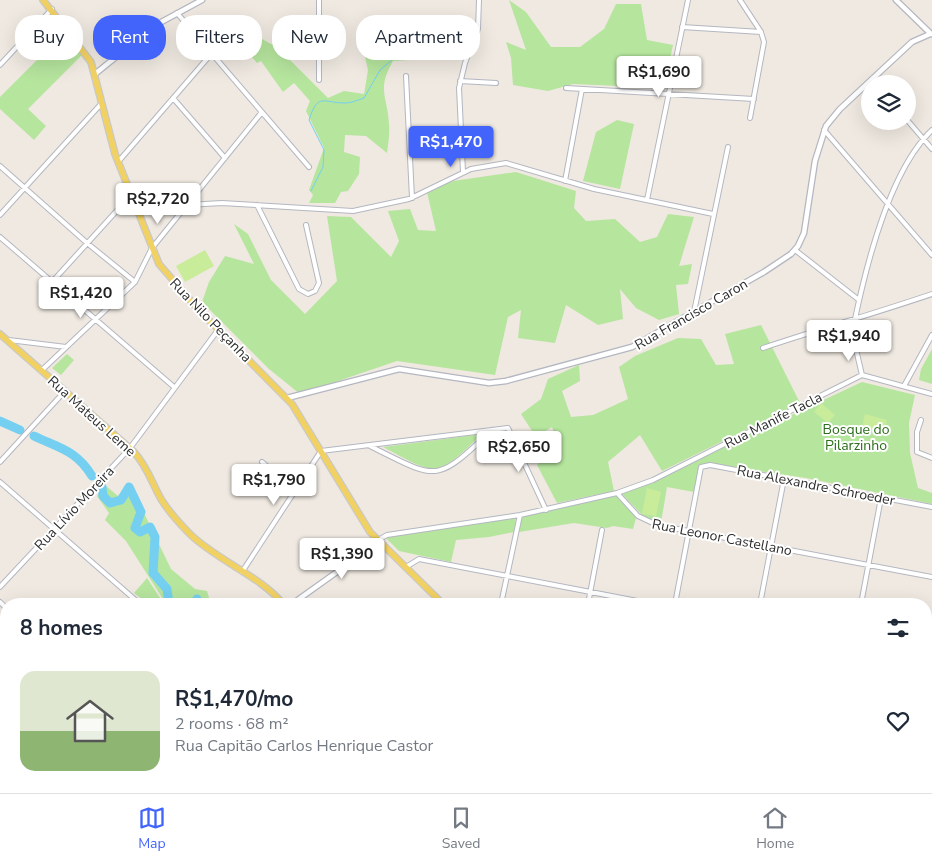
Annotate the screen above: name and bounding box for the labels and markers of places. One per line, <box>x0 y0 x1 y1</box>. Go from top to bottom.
pin: R$1,690 <box>613 56 705 98</box>
pin: R$1,470 <box>405 126 497 168</box>
pin: R$2,720 <box>112 182 204 225</box>
pin: R$1,420 <box>35 276 127 319</box>
pin: R$1,940 <box>803 320 895 362</box>
pin: R$2,650 <box>473 430 565 473</box>
pin: R$1,790 <box>228 464 320 506</box>
pin: R$1,390 <box>296 538 388 580</box>

